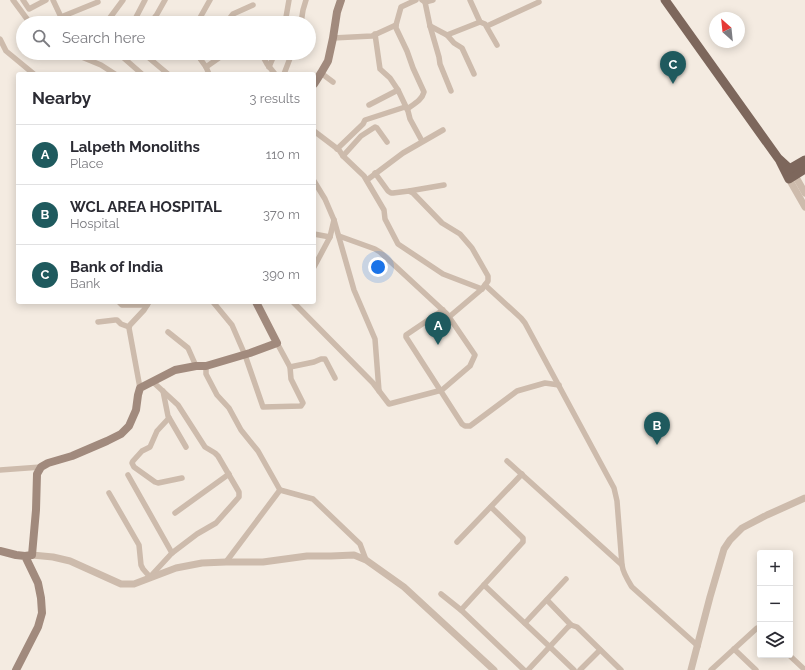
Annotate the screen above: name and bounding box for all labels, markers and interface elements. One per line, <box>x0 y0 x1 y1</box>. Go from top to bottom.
north arrow <box>709 12 745 48</box>
search box <box>16 16 316 60</box>
icon: search <box>30 27 52 49</box>
text: Search here <box>62 29 145 47</box>
pin: C <box>660 51 686 84</box>
text: Nearby <box>32 88 91 108</box>
text: 3 results <box>250 91 300 106</box>
text: Lalpeth Monoliths <box>70 138 200 156</box>
text: A <box>41 147 49 162</box>
text: 110 m <box>266 147 300 162</box>
text: Place <box>70 156 103 171</box>
text: WCL AREA HOSPITAL <box>70 198 222 216</box>
text: B <box>41 207 49 222</box>
text: 370 m <box>263 207 300 222</box>
text: Hospital <box>70 216 119 231</box>
your location <box>368 257 388 277</box>
text: Bank of India <box>70 258 163 276</box>
text: C <box>41 267 49 282</box>
text: 390 m <box>262 267 300 282</box>
text: Bank <box>70 276 100 291</box>
pin: A <box>425 312 451 345</box>
pin: B <box>644 412 670 445</box>
map controls <box>757 550 793 658</box>
button: + <box>757 550 793 586</box>
button: − <box>757 586 793 622</box>
button: layers <box>757 622 793 658</box>

